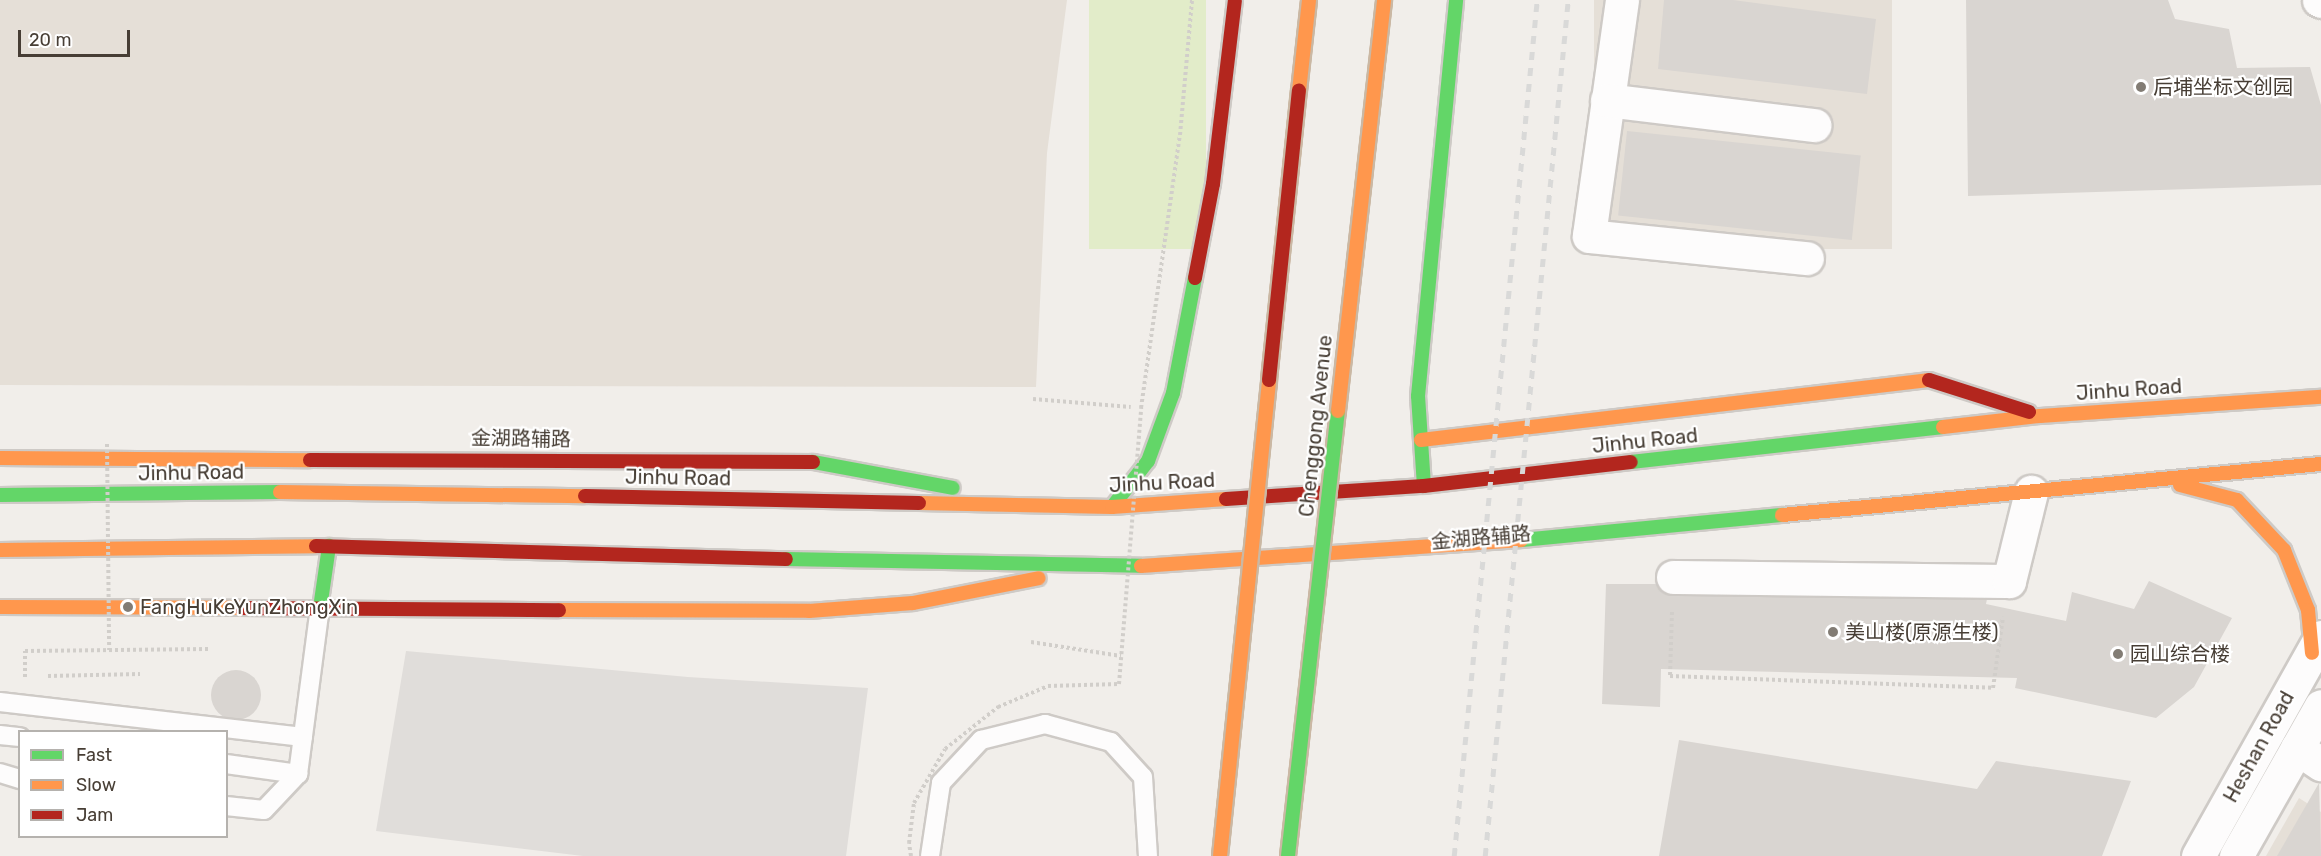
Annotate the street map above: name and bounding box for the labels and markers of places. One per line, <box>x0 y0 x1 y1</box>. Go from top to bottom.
place label: 后埔坐标文创园 <box>2153 75 2293 99</box>
marker: 后埔坐标文创园 <box>2134 80 2148 94</box>
place label: FangHuKeYunZhongXin <box>140 595 358 619</box>
marker: FangHuKeYunZhongXin <box>121 600 135 614</box>
place label: 美山楼(原源生楼) <box>1845 620 1999 644</box>
marker: 美山楼(原源生楼) <box>1826 625 1840 639</box>
place label: 园山综合楼 <box>2130 642 2230 666</box>
marker: 园山综合楼 <box>2111 647 2125 661</box>

